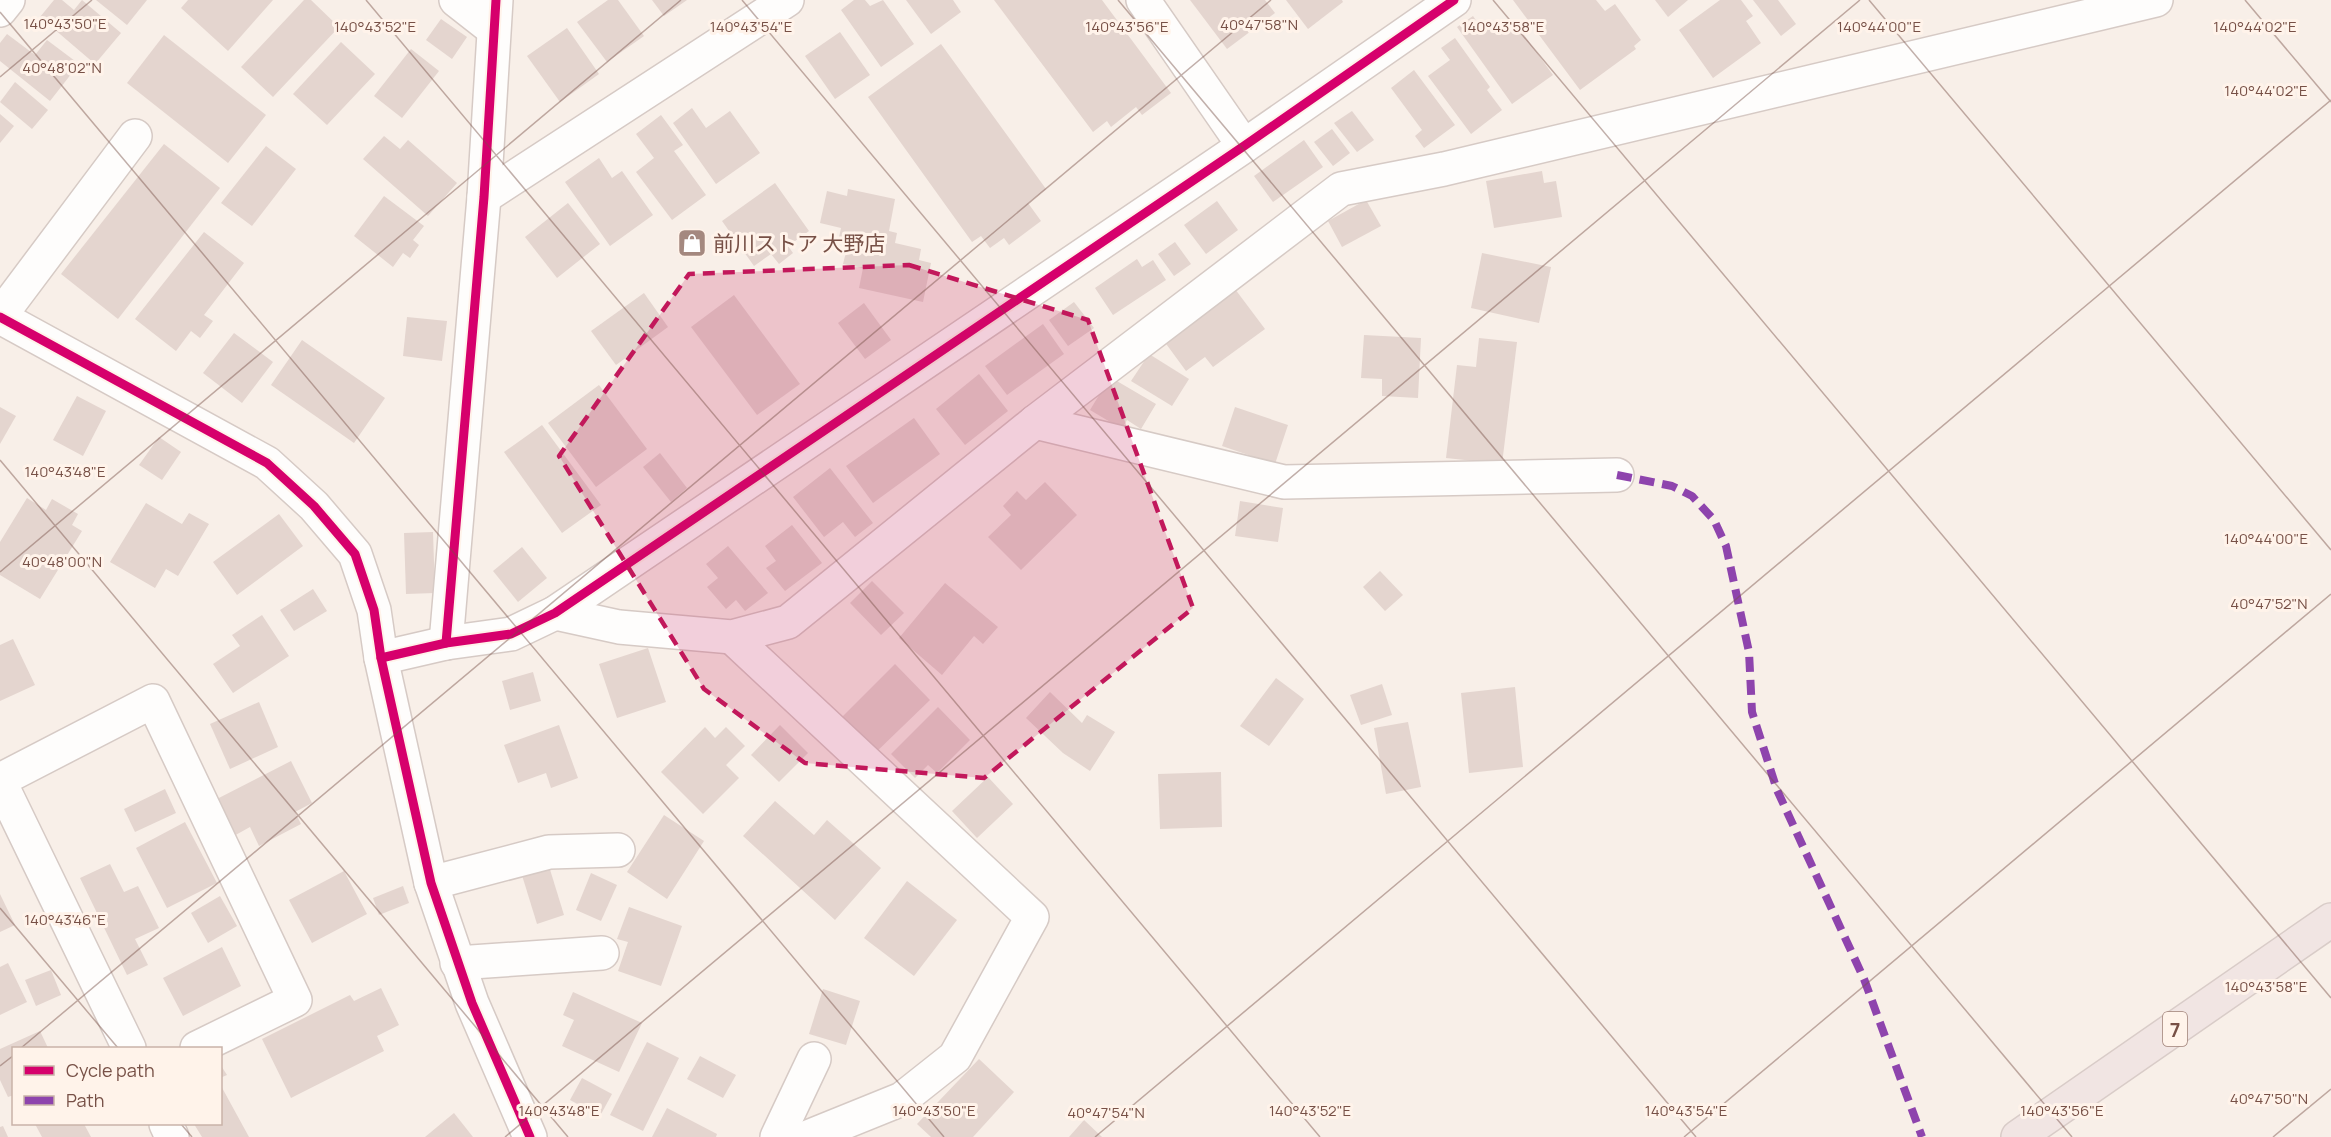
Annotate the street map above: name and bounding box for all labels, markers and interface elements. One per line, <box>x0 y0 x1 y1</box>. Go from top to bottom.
text: 140°43'50"E <box>23 13 107 34</box>
text: 40°47'58"N <box>1220 14 1298 35</box>
text: 140°43'52"E <box>334 16 416 37</box>
text: 140°43'54"E <box>710 16 792 37</box>
text: 140°43'56"E <box>1085 16 1169 37</box>
text: 140°43'58"E <box>1462 16 1544 37</box>
text: 140°44'00"E <box>1837 16 1921 37</box>
text: 140°44'02"E <box>2213 16 2297 37</box>
text: 40°48'02"N <box>22 57 102 78</box>
text: 140°44'02"E <box>2224 80 2308 101</box>
shop icon: 前川ストア 大野店 <box>676 227 708 259</box>
place label: 前川ストア 大野店 <box>713 229 885 257</box>
text: 140°43'48"E <box>24 461 106 482</box>
text: 140°44'00"E <box>2224 528 2308 549</box>
text: 40°48'00"N <box>22 551 102 572</box>
text: 40°47'52"N <box>2230 593 2308 614</box>
text: 140°43'46"E <box>24 909 106 930</box>
text: 140°43'58"E <box>2225 976 2307 997</box>
road number: 7 <box>2163 1012 2187 1046</box>
legend <box>12 1047 222 1125</box>
text: Cycle path <box>66 1058 155 1082</box>
text: Path <box>66 1088 104 1112</box>
text: 40°47'50"N <box>2230 1088 2308 1109</box>
text: 140°43'48"E <box>518 1100 600 1121</box>
text: 140°43'50"E <box>892 1100 976 1121</box>
text: 140°43'52"E <box>1269 1100 1351 1121</box>
text: 140°43'54"E <box>1645 1100 1727 1121</box>
text: 140°43'56"E <box>2020 1100 2104 1121</box>
text: 40°47'54"N <box>1067 1102 1145 1123</box>

